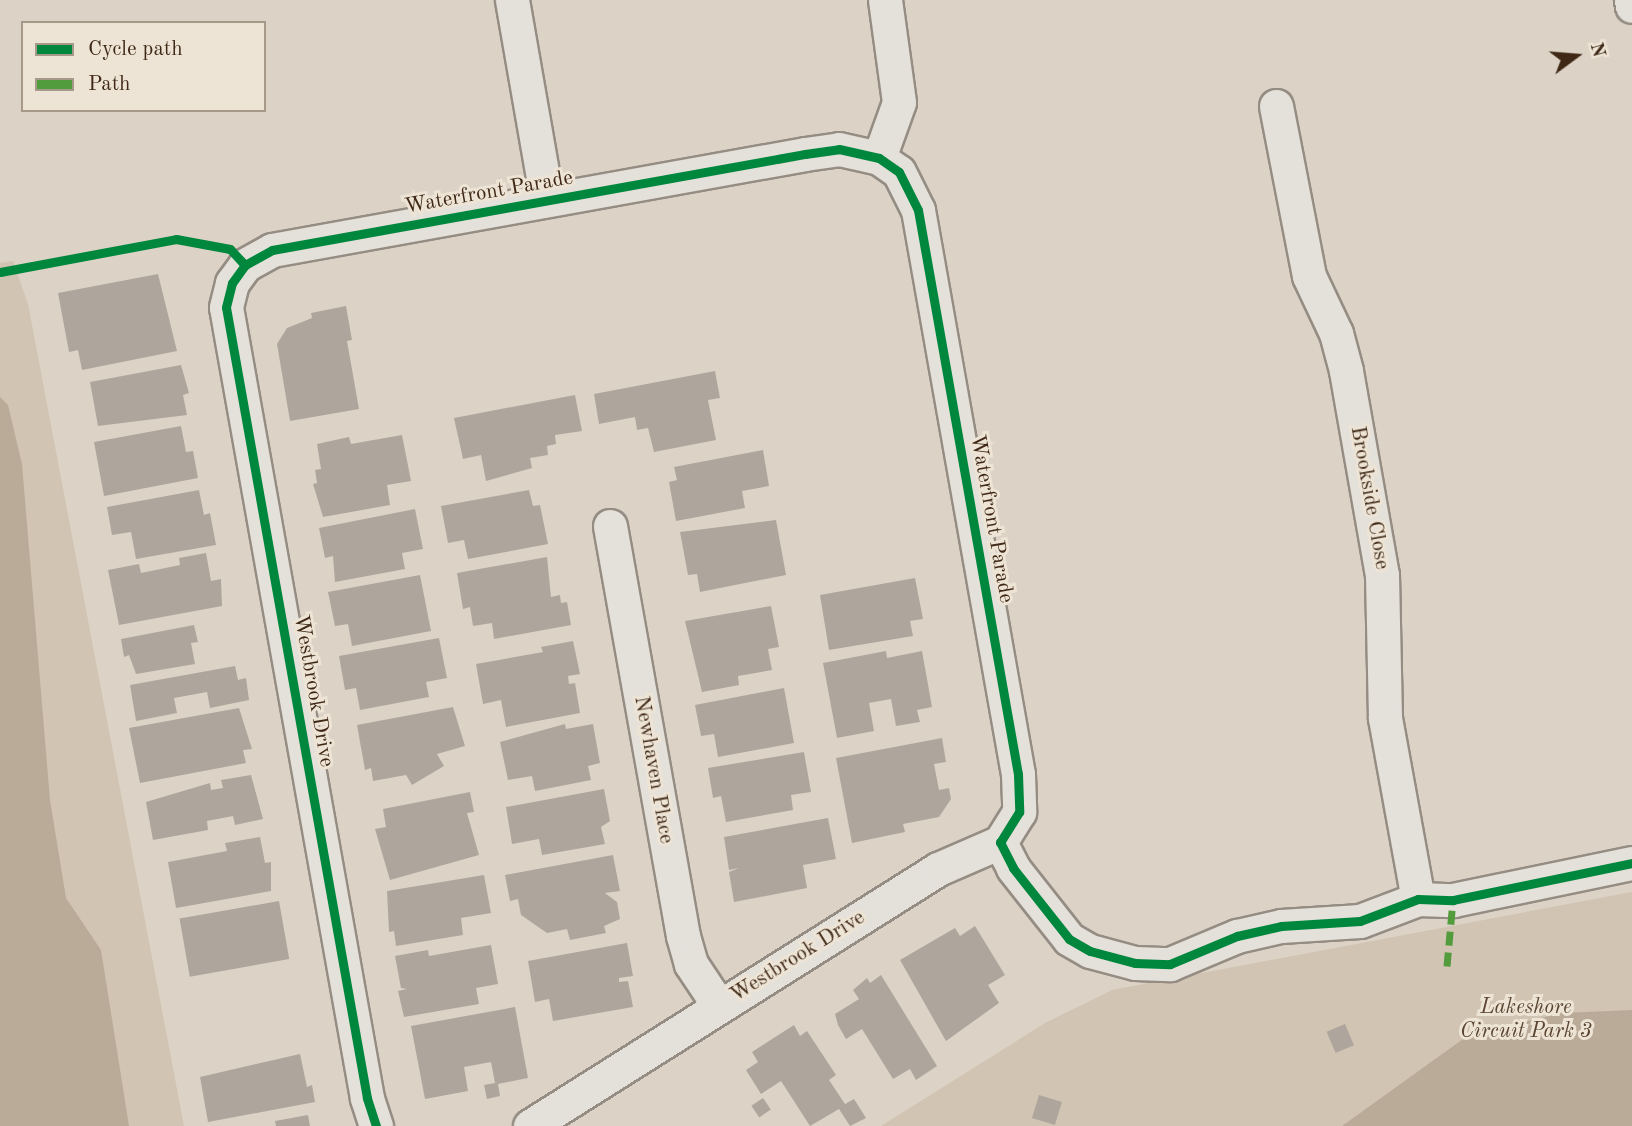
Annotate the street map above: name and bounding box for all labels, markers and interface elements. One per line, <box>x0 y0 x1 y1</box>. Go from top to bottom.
legend <box>21 21 266 112</box>
north arrow <box>1541 21 1611 91</box>
text: Cycle path <box>88 39 183 60</box>
text: N <box>1586 40 1608 60</box>
text: Path <box>88 74 131 95</box>
street label: Waterfront Parade <box>403 166 575 220</box>
street label: Brookside Close <box>1344 424 1394 572</box>
street label: Waterfront Parade <box>964 433 1018 605</box>
street label: Westbrook Drive <box>287 613 339 769</box>
street label: Newhaven Place <box>628 694 678 846</box>
street label: Westbrook Drive <box>726 906 870 1008</box>
park label: Lakeshore Circuit Park 3 <box>1460 995 1592 1045</box>

